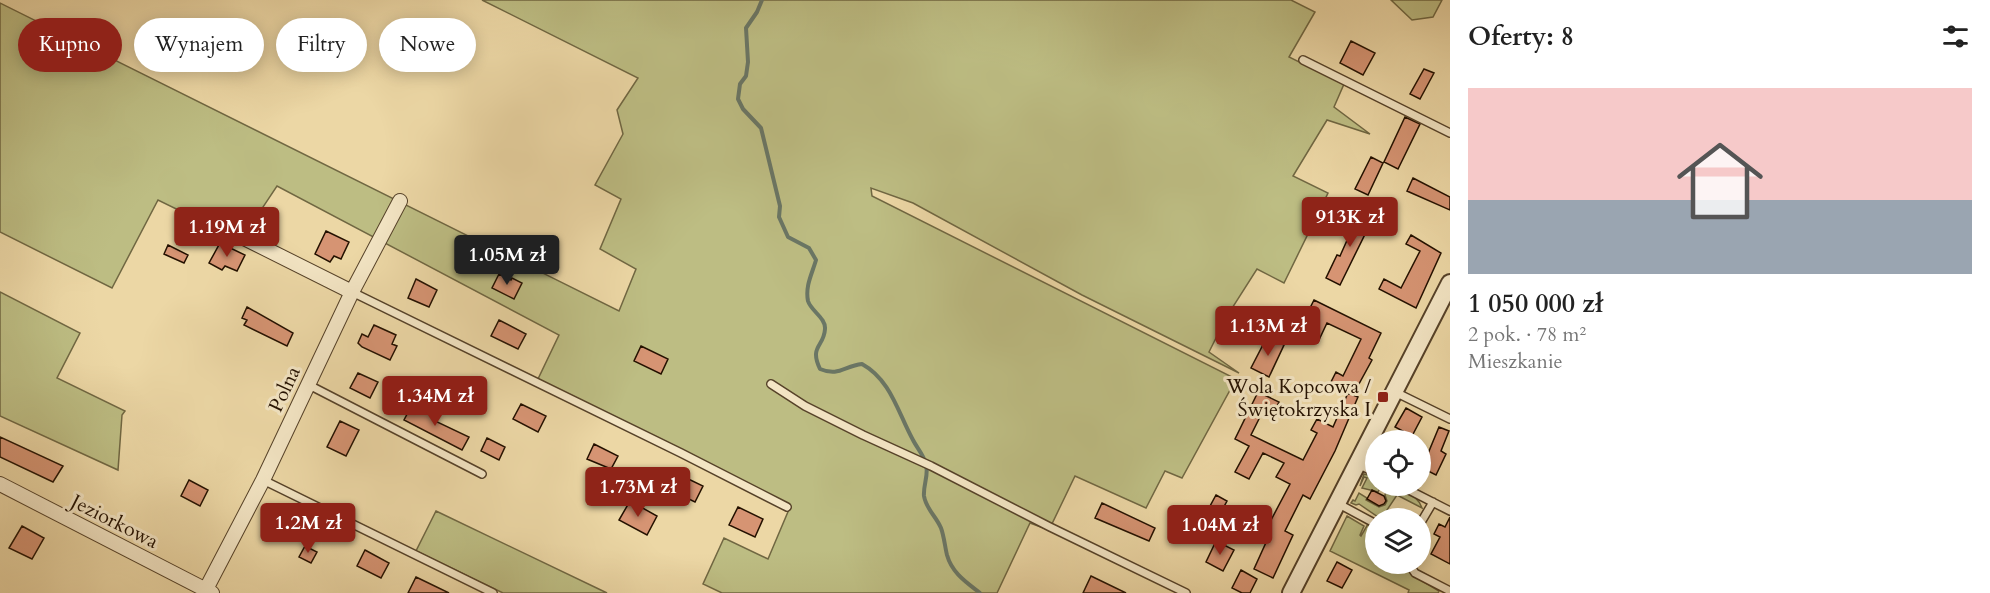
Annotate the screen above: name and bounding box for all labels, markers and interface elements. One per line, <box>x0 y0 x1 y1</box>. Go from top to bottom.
chip: Kupno <box>18 18 122 72</box>
chip: Wynajem <box>134 18 264 72</box>
chip: Filtry <box>276 18 367 72</box>
chip: Nowe <box>379 18 476 72</box>
text: Oferty: 8 <box>1468 19 1574 54</box>
icon: filters <box>1939 20 1972 53</box>
icon: home <box>1666 127 1774 235</box>
pin: 913K zł <box>1295 197 1405 248</box>
text: 913K zł <box>1316 203 1384 230</box>
pin: 1.19M zł <box>165 207 289 258</box>
text: 1.19M zł <box>188 213 266 240</box>
pin: 1.05M zł <box>445 235 569 286</box>
text: 1.05M zł <box>468 241 546 268</box>
text: 1 050 000 zł <box>1468 286 1603 321</box>
pin: 1.13M zł <box>1206 306 1330 357</box>
text: 1.13M zł <box>1229 312 1307 339</box>
text: 2 pok. · 78 m² <box>1468 321 1586 348</box>
text: Mieszkanie <box>1468 348 1563 375</box>
street label: Polna <box>262 362 307 417</box>
place label: Wola Kopcowa / Świętokrzyska I <box>1225 373 1372 423</box>
pin: 1.34M zł <box>373 376 497 427</box>
text: 1.34M zł <box>396 382 474 409</box>
marker: Wola Kopcowa / Świętokrzyska I <box>1376 390 1390 404</box>
map controls <box>1365 430 1431 574</box>
button: locate <box>1365 430 1431 496</box>
pin: 1.73M zł <box>576 467 700 518</box>
text: 1.73M zł <box>599 473 677 500</box>
street label: Jeziorkowa <box>64 487 163 555</box>
pin: 1.2M zł <box>253 503 363 554</box>
pin: 1.04M zł <box>1158 505 1282 556</box>
button: layers <box>1365 508 1431 574</box>
text: 1.2M zł <box>274 509 342 536</box>
text: 1.04M zł <box>1181 511 1259 538</box>

